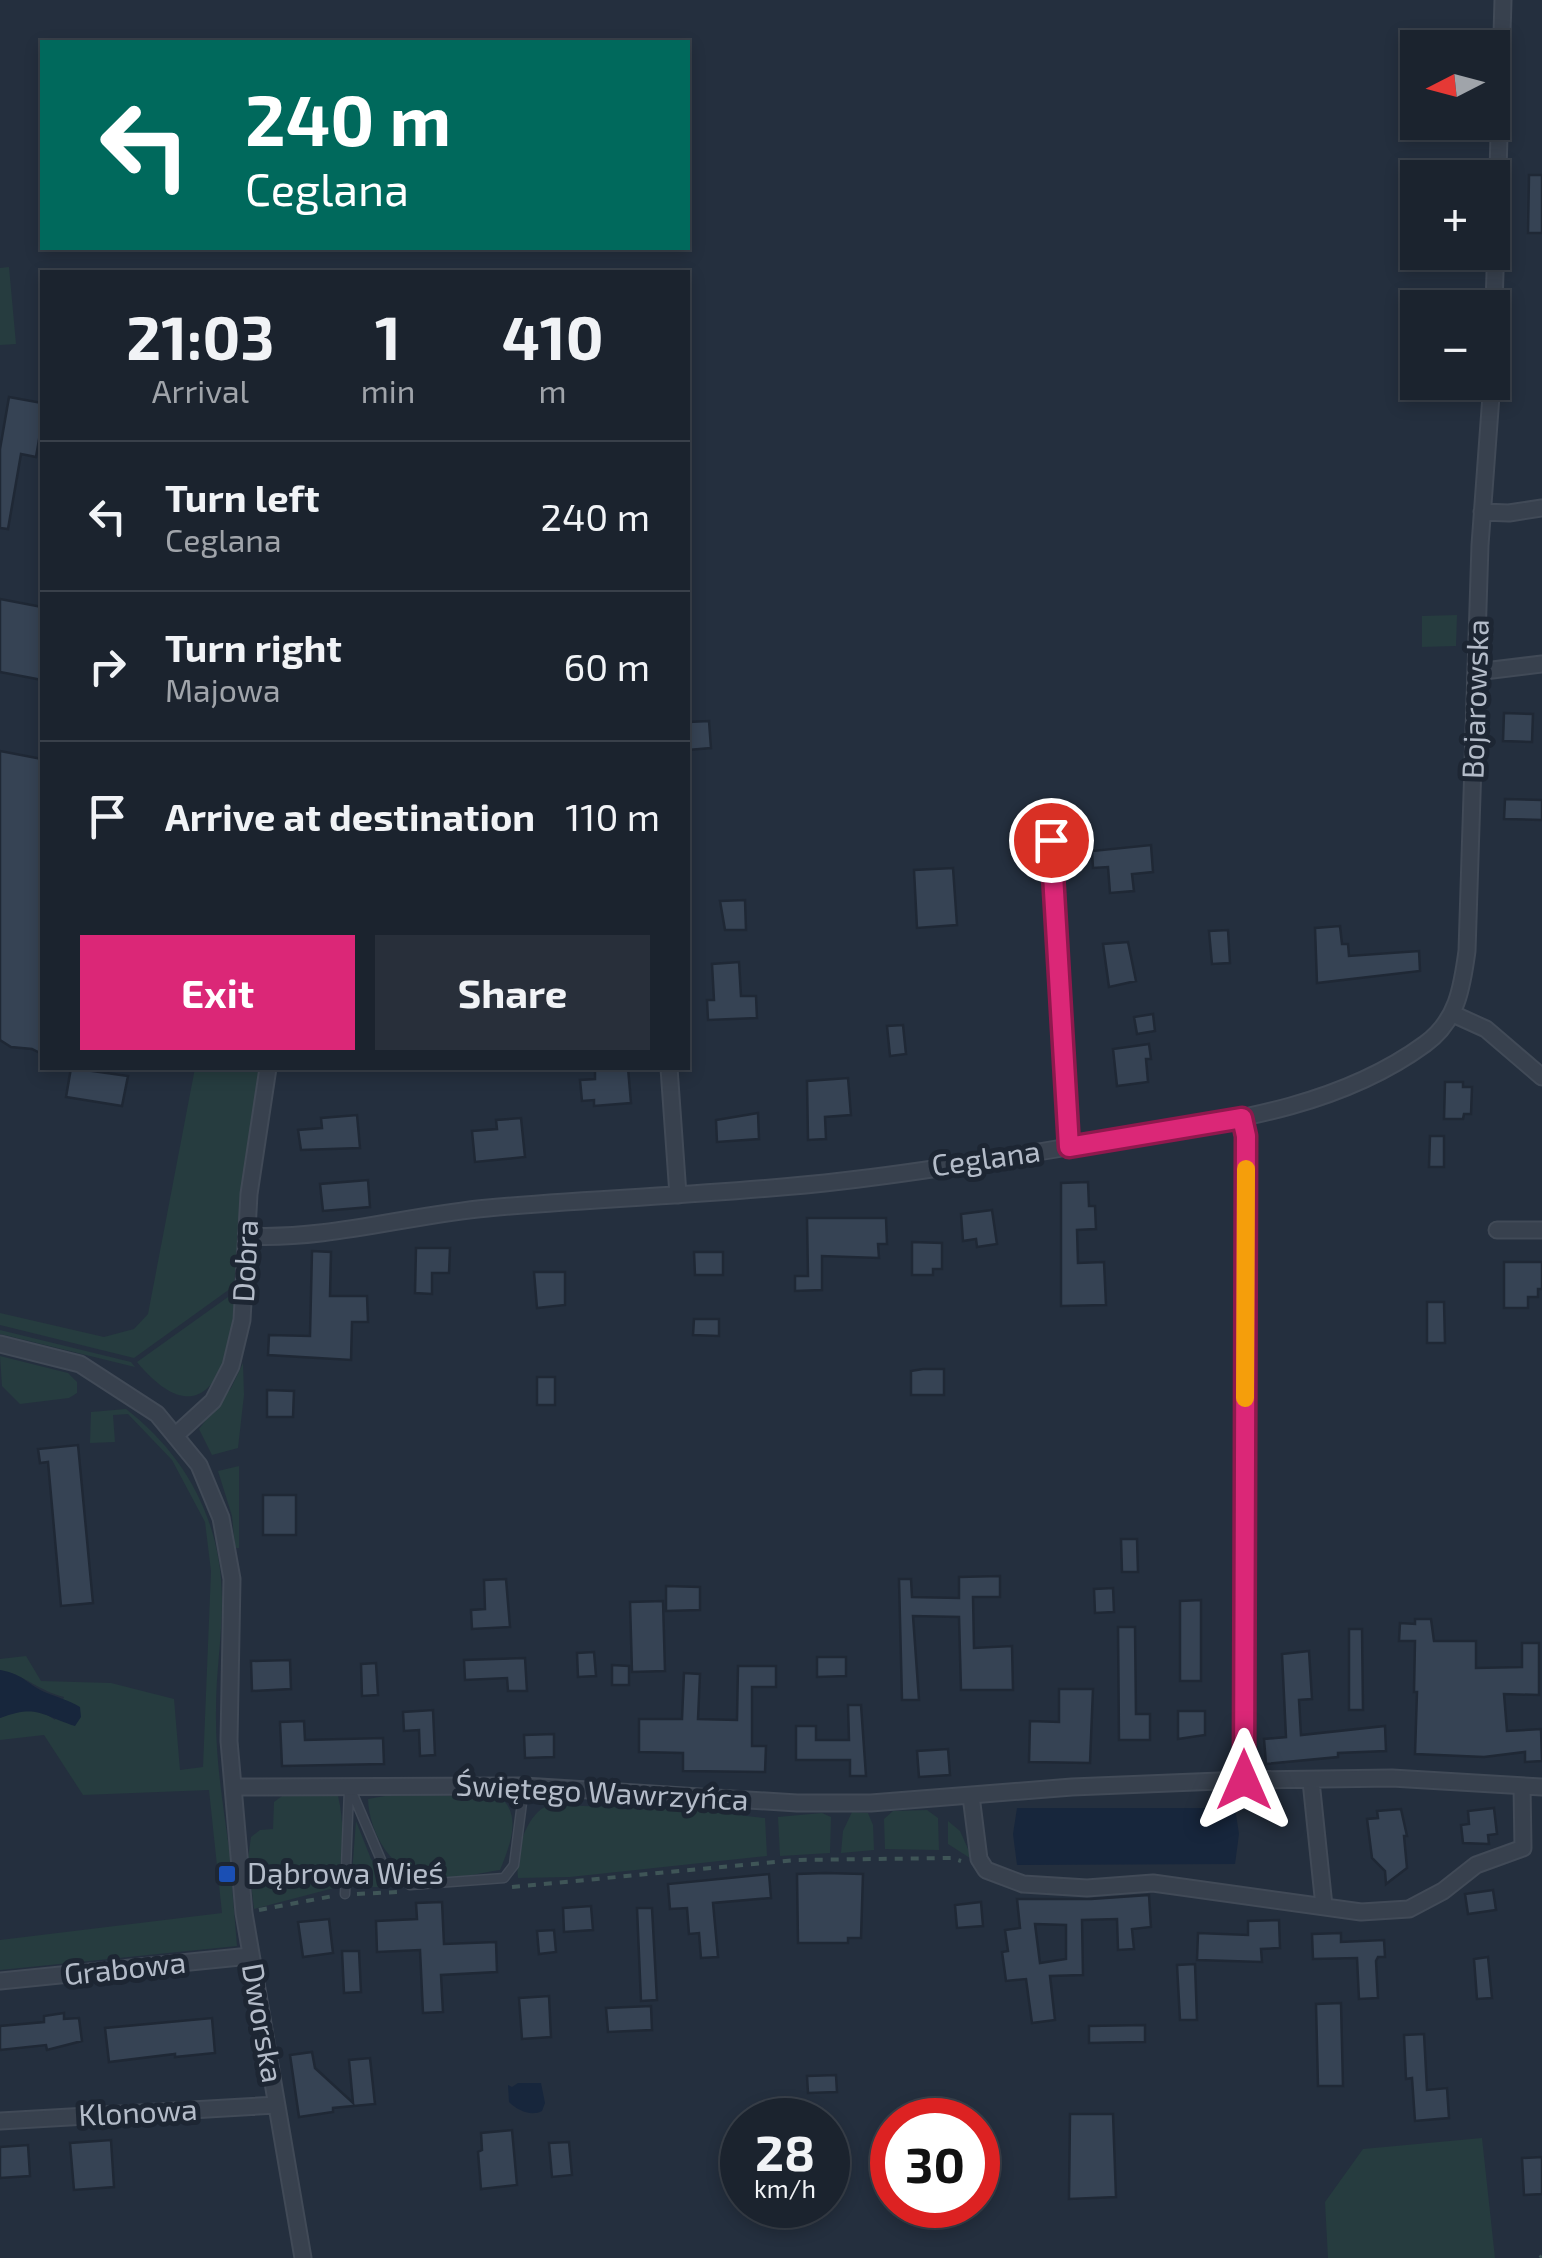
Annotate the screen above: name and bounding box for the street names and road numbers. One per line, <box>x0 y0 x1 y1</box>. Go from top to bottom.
street label: Bojarowska <box>1453 618 1495 779</box>
street label: Ceglana <box>929 1132 1042 1182</box>
street label: Dobra <box>224 1219 264 1303</box>
street label: Świętego Wawrzyńca <box>455 1765 750 1817</box>
street label: Grabowa <box>62 1943 188 1991</box>
street label: Dworska <box>236 1960 292 2085</box>
street label: Klonowa <box>77 2090 198 2132</box>

